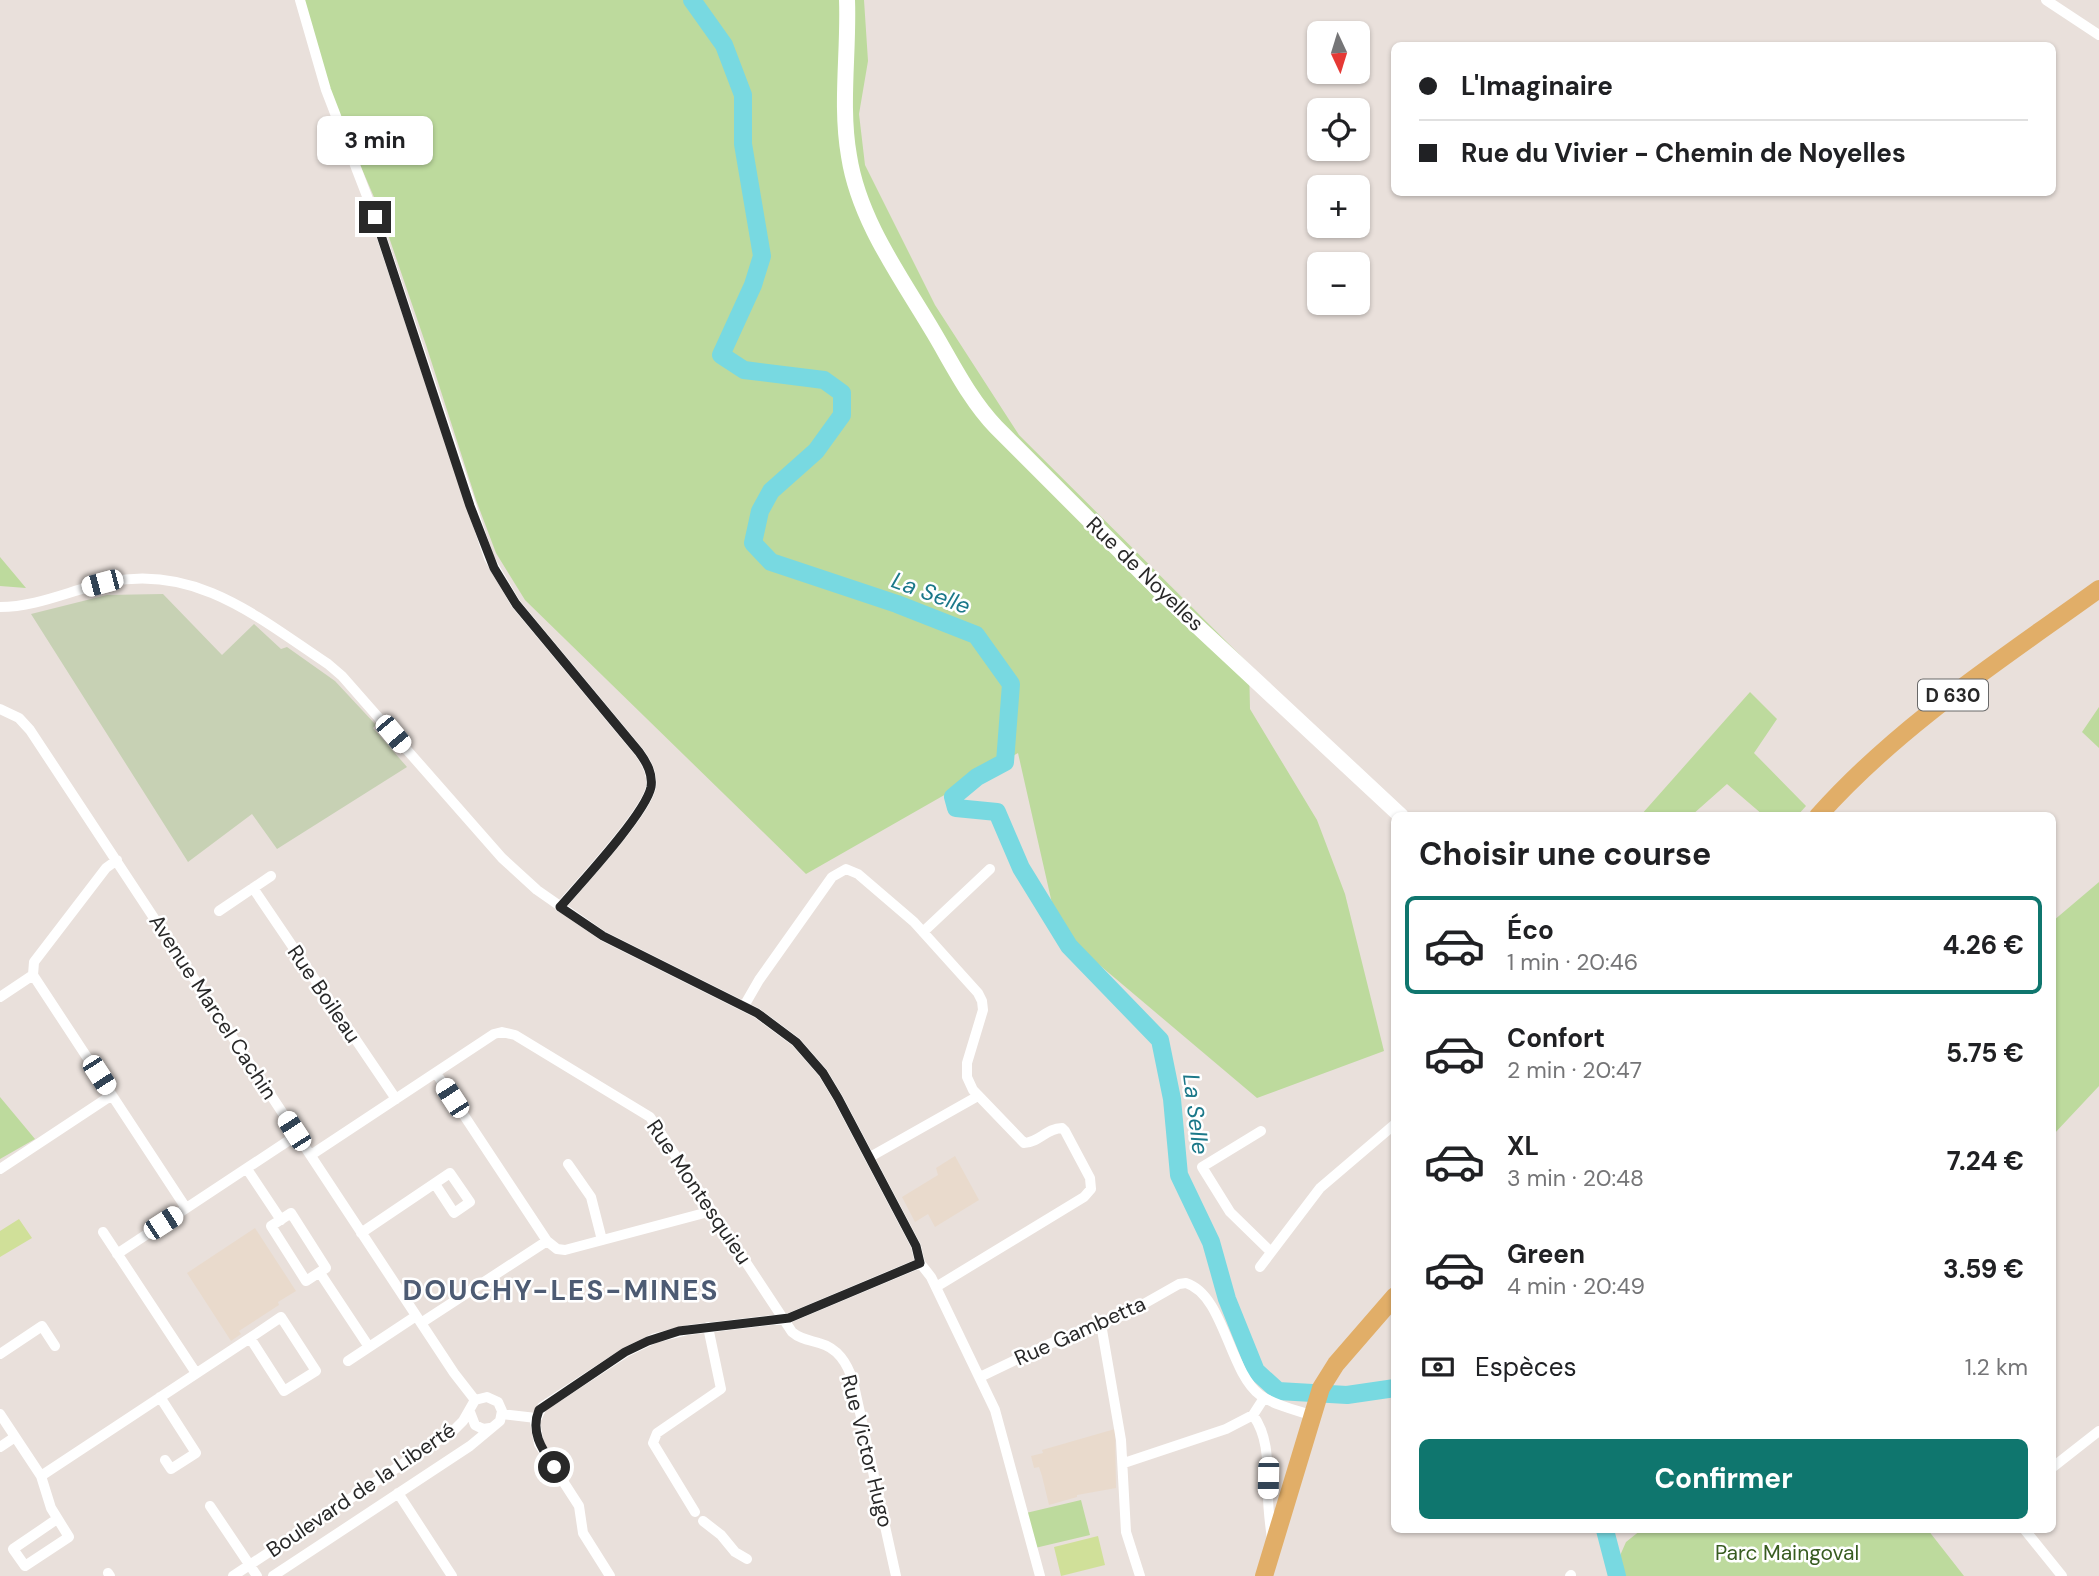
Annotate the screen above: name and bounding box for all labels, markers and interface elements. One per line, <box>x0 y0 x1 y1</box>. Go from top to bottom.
north arrow <box>1307 21 1370 84</box>
map controls <box>1307 21 1370 315</box>
text: L'Imaginaire <box>1461 69 1613 103</box>
button: locate <box>1307 98 1370 161</box>
callout: 3 min <box>317 116 433 164</box>
text: 3 min <box>344 125 406 155</box>
text: Rue du Vivier - Chemin de Noyelles <box>1461 136 1906 170</box>
button: + <box>1307 175 1370 238</box>
route end <box>359 201 391 233</box>
button: − <box>1307 252 1370 315</box>
street label: Rue de Noyelles <box>1080 511 1210 637</box>
water label: La Selle <box>888 565 974 621</box>
car <box>79 567 126 599</box>
road number: D 630 <box>1918 680 1988 710</box>
car <box>372 711 415 757</box>
text: Choisir une course <box>1419 833 1711 875</box>
street label: Avenue Marcel Cachin <box>143 909 283 1105</box>
text: Éco <box>1507 913 1554 947</box>
icon: car <box>1423 914 1486 977</box>
text: 4.26 € <box>1942 928 2024 962</box>
street label: Rue Boileau <box>281 940 367 1048</box>
text: 1 min · 20:46 <box>1507 947 1638 977</box>
text: Confort <box>1507 1021 1605 1055</box>
icon: car <box>1423 1022 1486 1085</box>
text: 5.75 € <box>1946 1036 2024 1070</box>
car <box>79 1052 120 1098</box>
text: 2 min · 20:47 <box>1507 1055 1642 1085</box>
water label: La Selle <box>1176 1072 1216 1156</box>
car <box>432 1075 473 1121</box>
car <box>274 1108 315 1154</box>
street label: Rue Montesquieu <box>640 1114 758 1270</box>
text: XL <box>1507 1129 1539 1163</box>
icon: car <box>1423 1130 1486 1193</box>
text: 7.24 € <box>1947 1144 2024 1178</box>
text: 3 min · 20:48 <box>1507 1163 1644 1193</box>
car <box>140 1203 187 1243</box>
text: Green <box>1507 1237 1585 1271</box>
icon: car <box>1423 1238 1486 1301</box>
text: 3.59 € <box>1943 1252 2024 1286</box>
text: 4 min · 20:49 <box>1507 1271 1645 1301</box>
district label: DOUCHY-LES-MINES <box>402 1272 720 1309</box>
street label: Rue Gambetta <box>1010 1290 1150 1372</box>
icon: cash <box>1419 1348 1457 1386</box>
text: Espèces <box>1475 1350 1576 1384</box>
text: 1.2 km <box>1965 1352 2028 1382</box>
street label: Rue Victor Hugo <box>834 1372 900 1530</box>
street label: Boulevard de la Liberté <box>261 1416 461 1564</box>
button: Confirmer <box>1419 1439 2028 1519</box>
route start <box>538 1451 570 1483</box>
car <box>1258 1457 1279 1499</box>
park label: Parc Maingoval <box>1715 1539 1859 1567</box>

